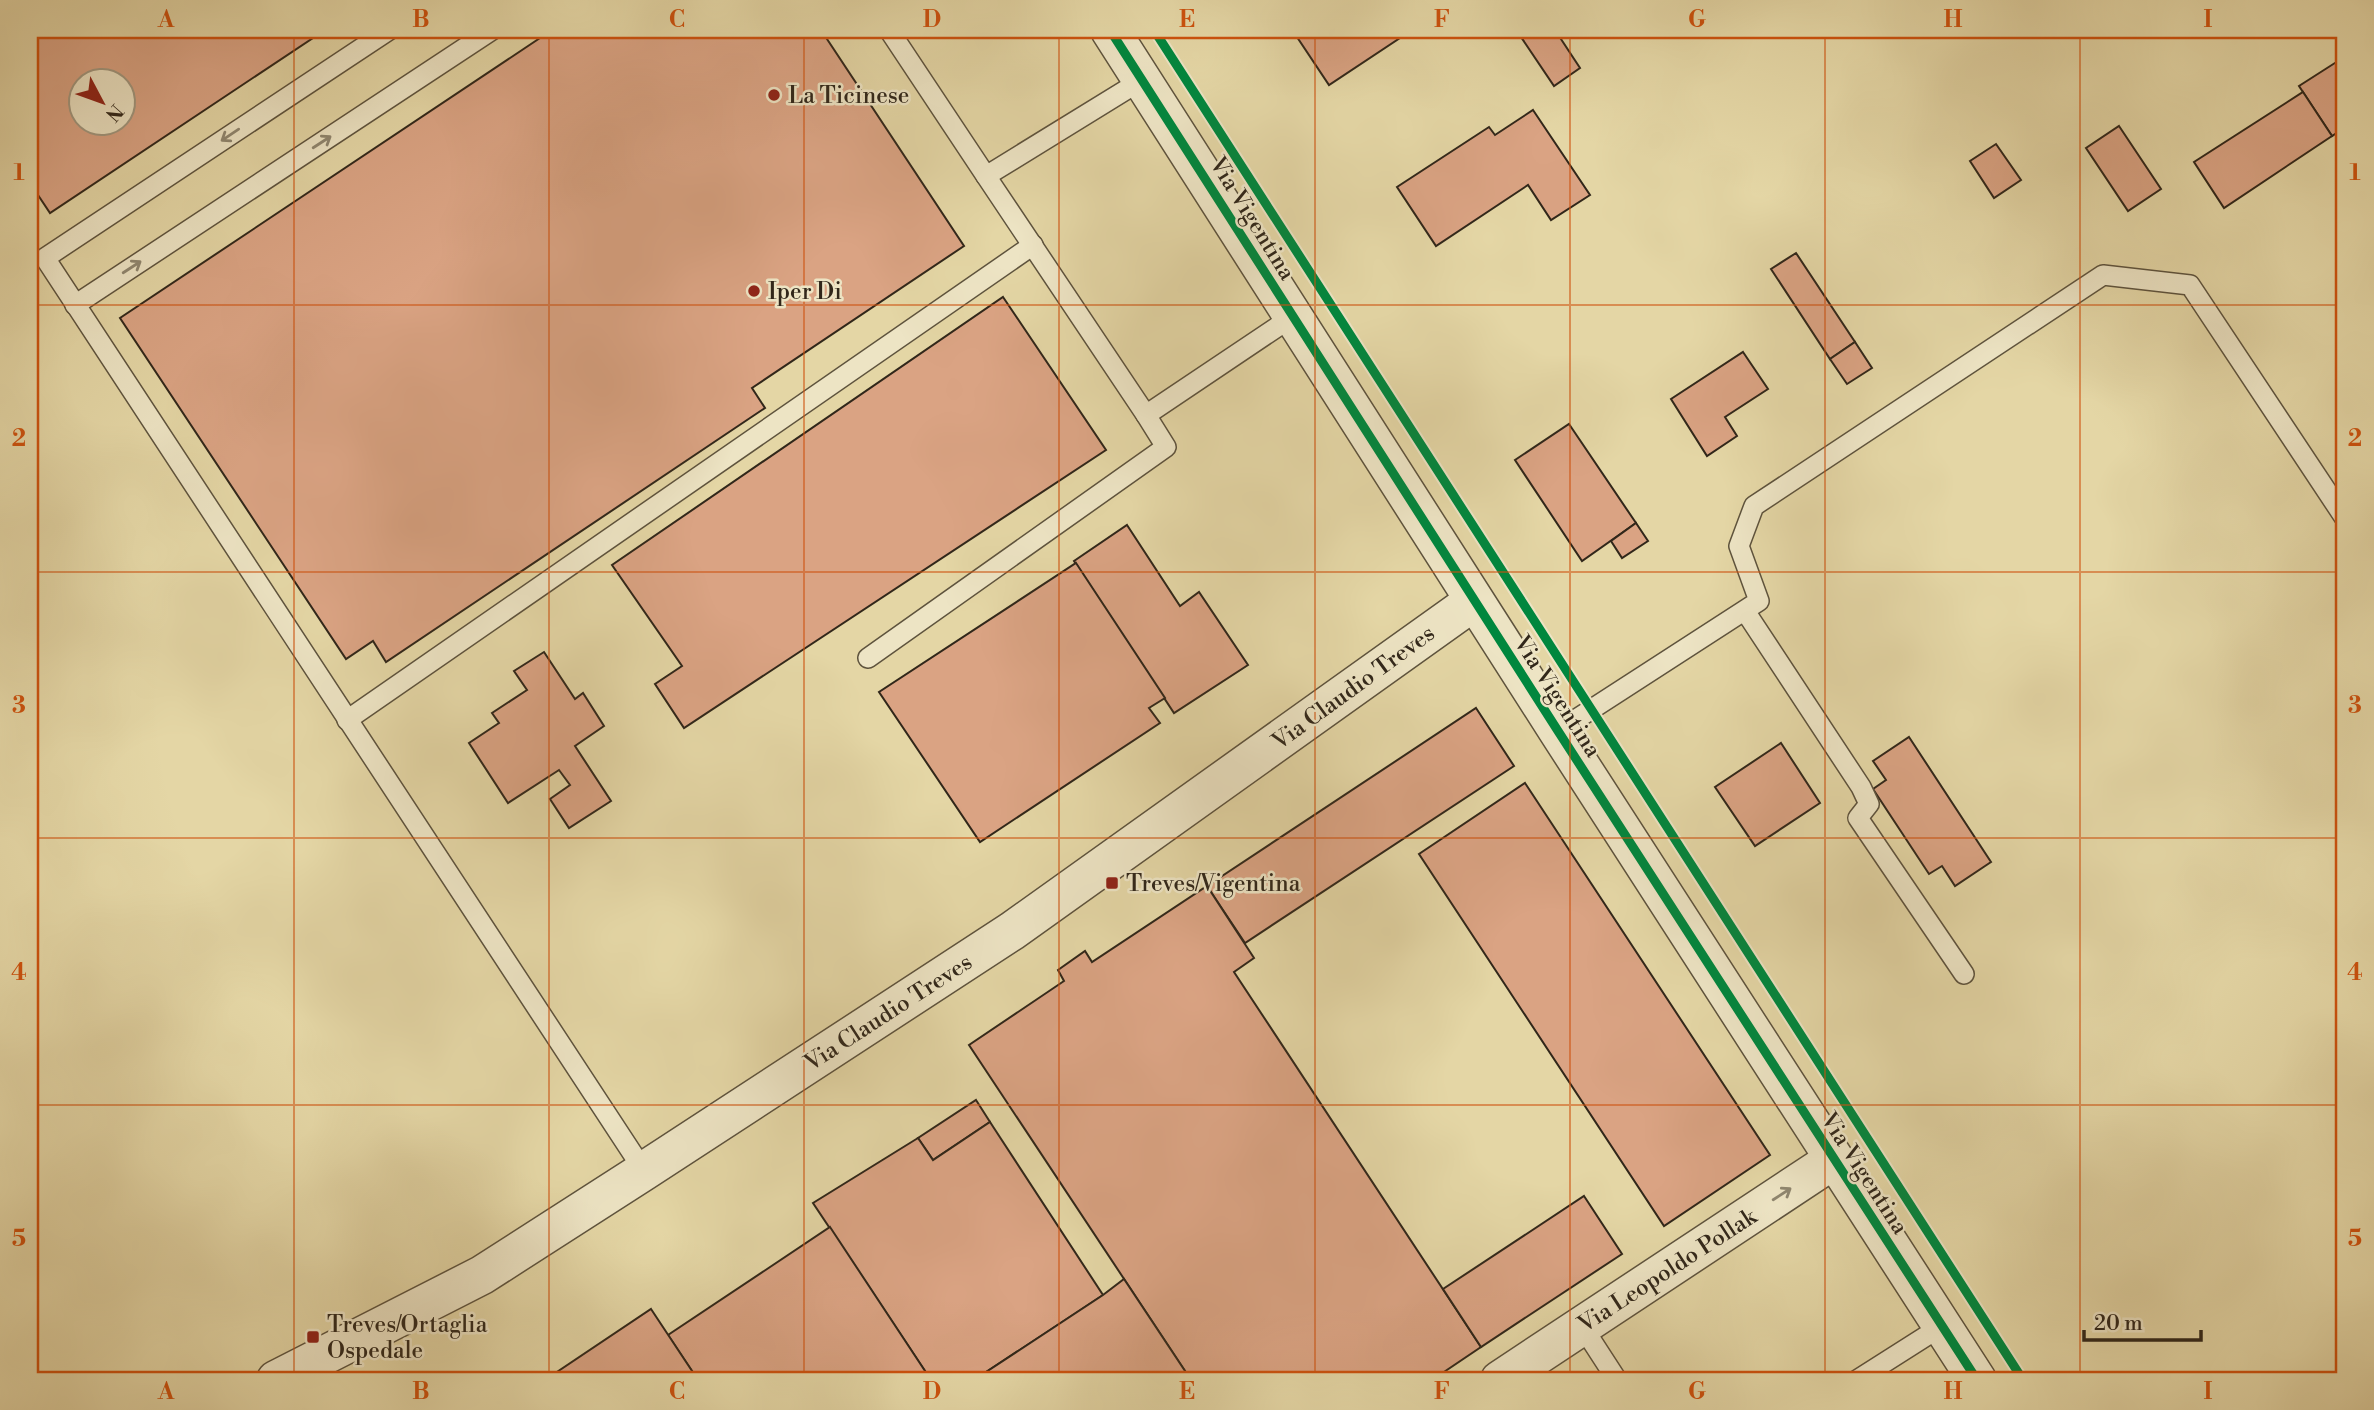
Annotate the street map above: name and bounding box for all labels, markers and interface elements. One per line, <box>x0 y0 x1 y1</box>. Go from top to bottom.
text: A <box>157 6 175 34</box>
text: B <box>412 6 430 34</box>
text: C <box>669 6 685 34</box>
text: D <box>923 6 941 34</box>
text: E <box>1179 6 1195 34</box>
text: F <box>1434 6 1450 34</box>
text: G <box>1688 6 1706 34</box>
text: H <box>1944 6 1963 34</box>
text: I <box>2204 6 2213 34</box>
north arrow <box>66 66 136 136</box>
place label: La Ticinese <box>788 82 909 110</box>
marker: La Ticinese <box>766 87 782 103</box>
text: N <box>100 99 128 126</box>
one-way arrow <box>221 128 241 142</box>
one-way arrow <box>312 135 331 149</box>
street label: Via Vigentina <box>1203 151 1301 286</box>
text: 1 <box>13 159 25 187</box>
text: 1 <box>2349 159 2361 187</box>
one-way arrow <box>122 260 141 274</box>
place label: Iper Di <box>768 278 842 306</box>
marker: Iper Di <box>746 283 762 299</box>
text: 2 <box>12 425 26 453</box>
text: 2 <box>2348 425 2362 453</box>
street label: Via Claudio Treves <box>1266 619 1440 757</box>
street label: Via Vigentina <box>1507 629 1607 763</box>
text: 3 <box>12 692 26 720</box>
text: 3 <box>2348 692 2362 720</box>
place label: Treves/Vigentina <box>1126 870 1301 898</box>
marker: Treves/Vigentina <box>1104 875 1120 891</box>
street label: Via Claudio Treves <box>799 948 978 1078</box>
text: 4 <box>11 959 27 987</box>
text: 4 <box>2347 959 2363 987</box>
street label: Via Vigentina <box>1814 1106 1914 1240</box>
one-way arrow <box>1772 1187 1791 1201</box>
street label: Via Leopoldo Pollak <box>1572 1202 1763 1339</box>
text: 5 <box>12 1225 26 1253</box>
text: 5 <box>2348 1225 2362 1253</box>
scale bar <box>2084 1298 2201 1342</box>
place label: Treves/Ortaglia Ospedale <box>327 1311 488 1365</box>
text: 20 m <box>2094 1311 2143 1337</box>
marker: Treves/Ortaglia Ospedale <box>305 1329 321 1345</box>
text: A <box>157 1378 175 1406</box>
text: B <box>412 1378 430 1406</box>
text: C <box>669 1378 685 1406</box>
text: D <box>923 1378 941 1406</box>
text: E <box>1179 1378 1195 1406</box>
text: F <box>1434 1378 1450 1406</box>
text: G <box>1688 1378 1706 1406</box>
text: H <box>1944 1378 1963 1406</box>
text: I <box>2204 1378 2213 1406</box>

